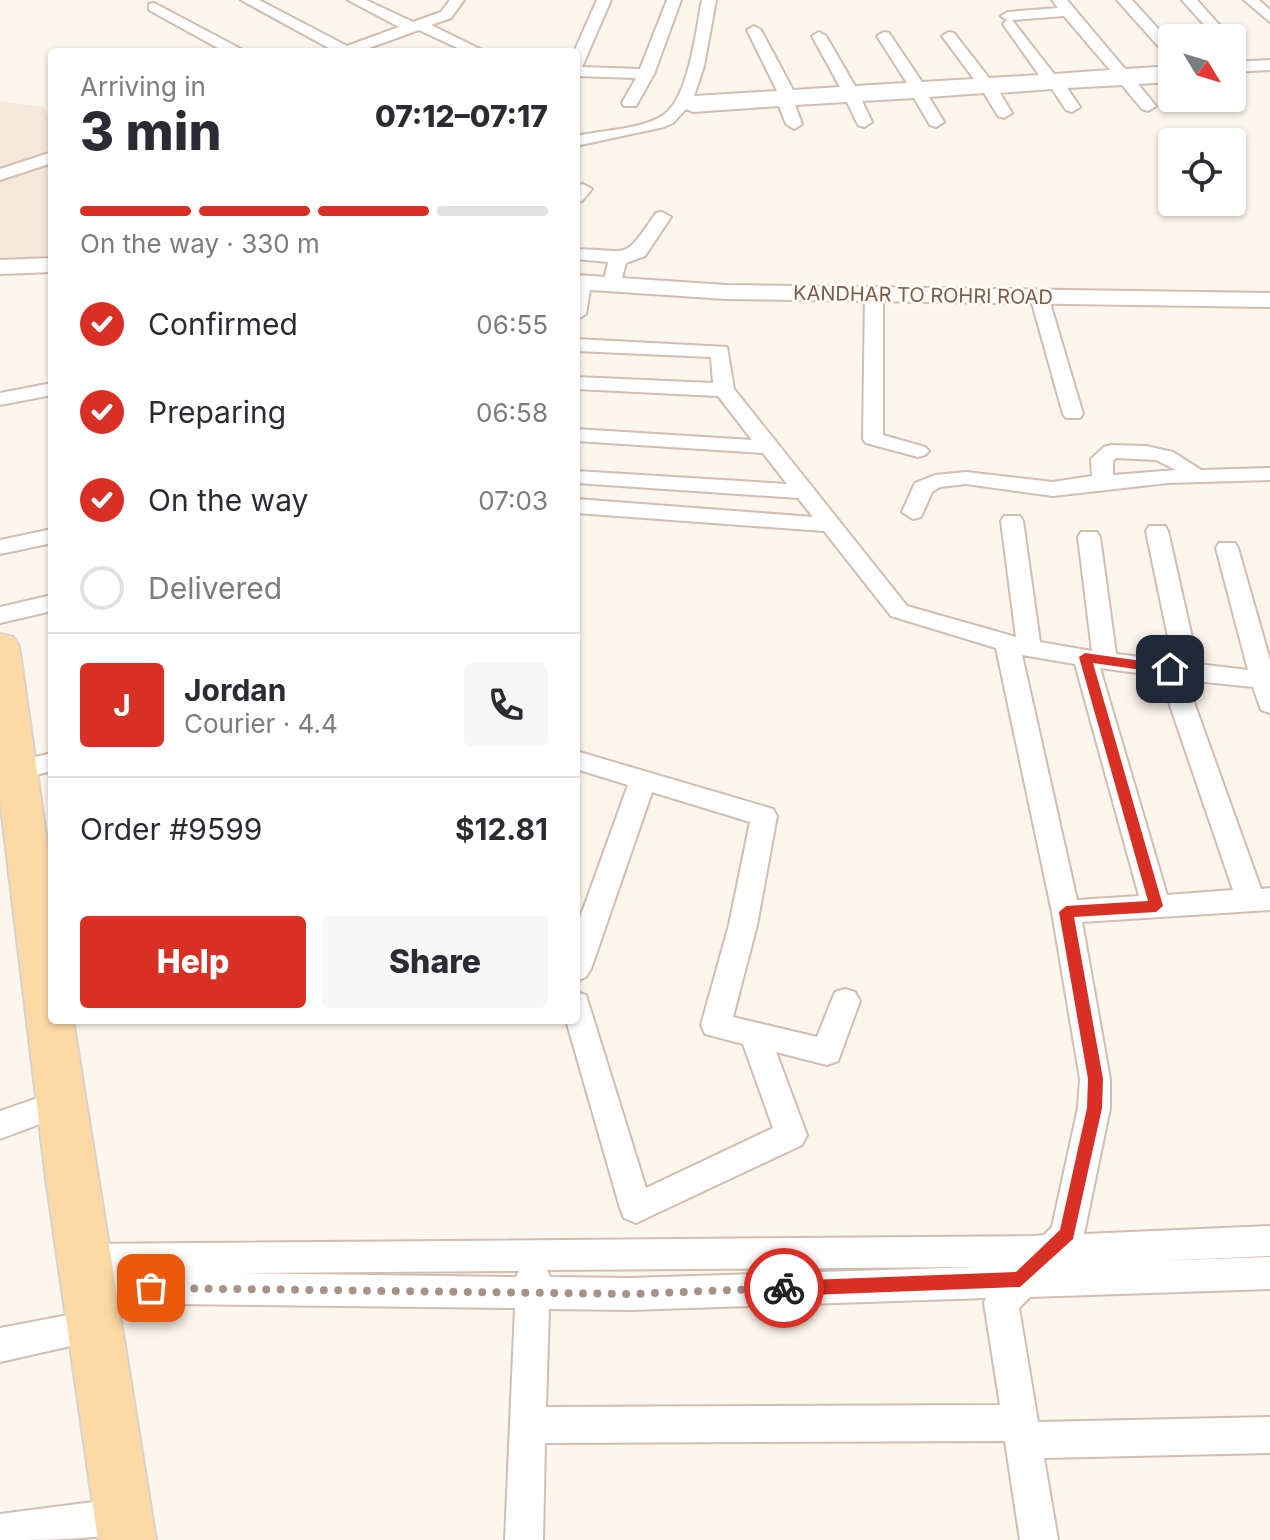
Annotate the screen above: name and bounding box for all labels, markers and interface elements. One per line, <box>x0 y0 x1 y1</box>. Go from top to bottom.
north arrow <box>1158 24 1246 112</box>
map controls <box>1158 24 1246 216</box>
text: Arriving in <box>80 71 206 102</box>
text: 07:12–07:17 <box>375 98 548 134</box>
text: 3 min <box>80 100 222 163</box>
button: locate <box>1158 128 1246 216</box>
text: On the way · 330 m <box>80 228 320 259</box>
street label: KANDHAR TO ROHRI ROAD <box>793 281 1053 309</box>
icon: check <box>80 302 124 346</box>
text: Confirmed <box>148 306 298 342</box>
text: 06:55 <box>476 309 548 340</box>
icon: check <box>80 390 124 434</box>
text: Preparing <box>148 394 286 430</box>
text: 06:58 <box>476 397 548 428</box>
icon: check <box>80 478 124 522</box>
text: On the way <box>148 482 308 518</box>
text: 07:03 <box>478 485 548 516</box>
text: Delivered <box>148 570 282 606</box>
pin <box>1136 635 1204 703</box>
icon: home <box>1148 647 1192 691</box>
button: phone <box>464 663 548 747</box>
text: Jordan <box>184 672 286 708</box>
text: J <box>113 687 131 723</box>
text: Courier · 4.4 <box>184 708 338 739</box>
text: Order #9599 <box>80 811 262 847</box>
text: $12.81 <box>455 811 548 847</box>
button: Help <box>80 916 306 1008</box>
button: Share <box>322 916 548 1008</box>
courier <box>744 1248 824 1328</box>
pin <box>117 1254 185 1322</box>
icon: bag <box>129 1266 173 1310</box>
icon: bike <box>762 1266 806 1310</box>

